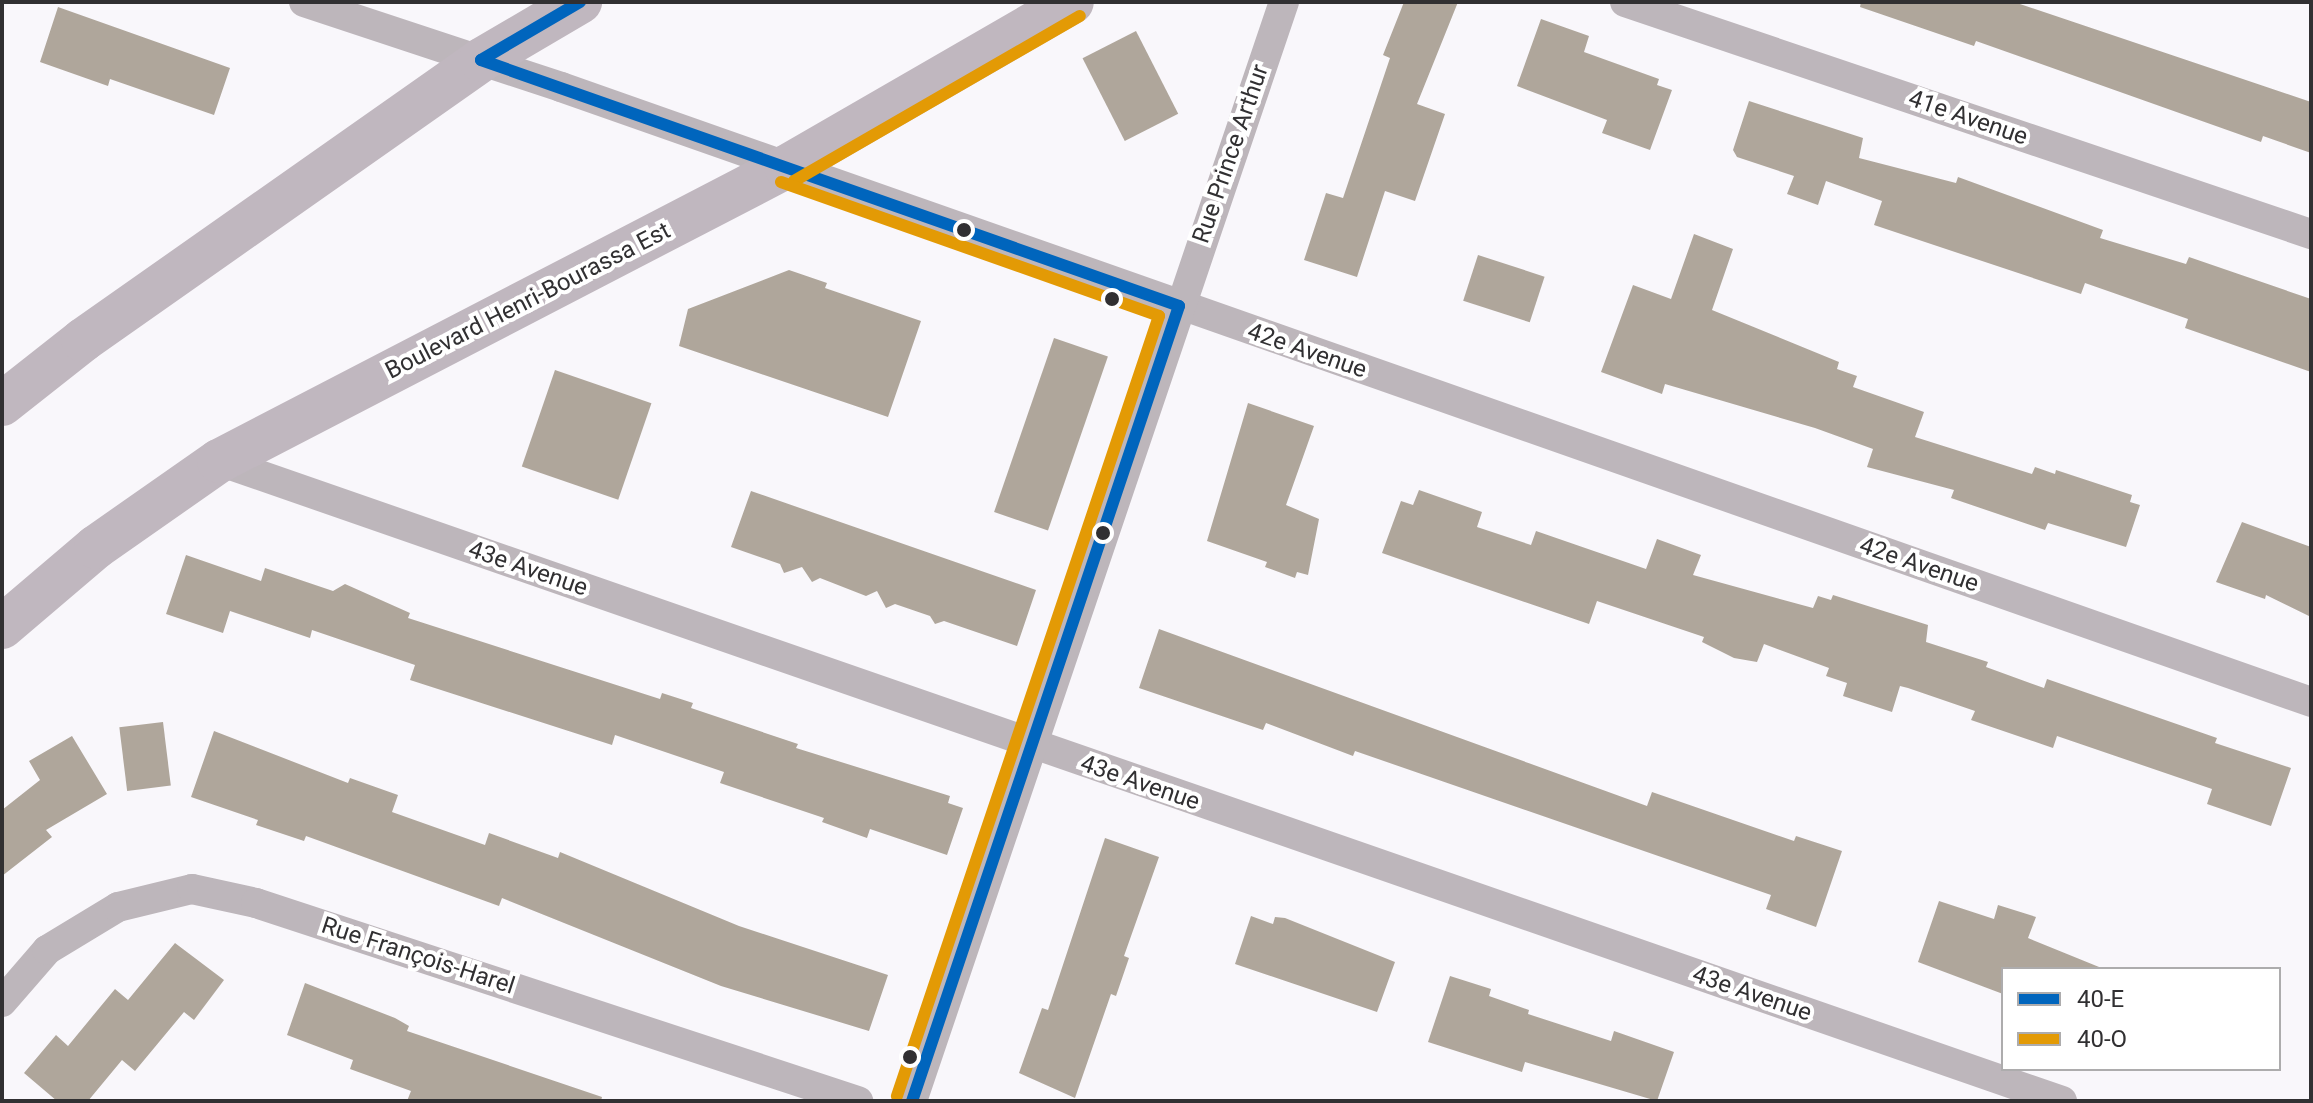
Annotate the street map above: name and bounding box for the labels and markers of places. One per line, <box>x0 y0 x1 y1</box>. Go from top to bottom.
unlabelled marker <box>956 222 972 238</box>
unlabelled marker <box>1104 291 1120 307</box>
unlabelled marker <box>1095 525 1111 541</box>
unlabelled marker <box>902 1049 918 1065</box>

